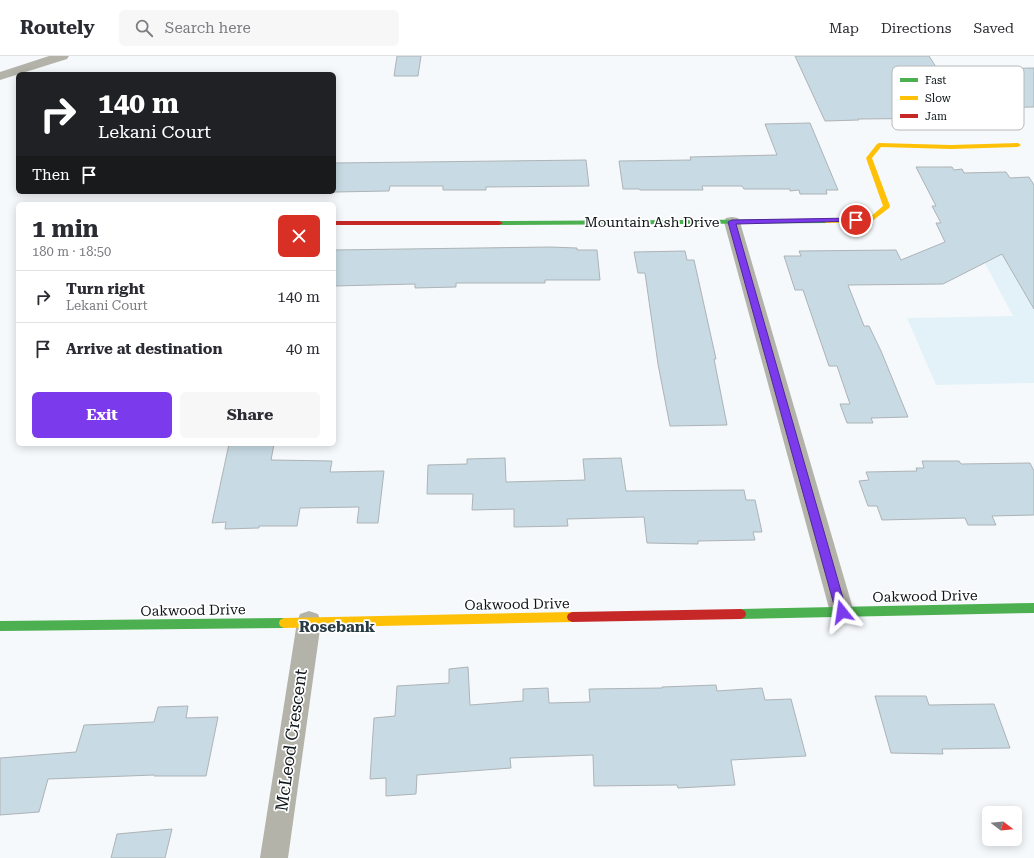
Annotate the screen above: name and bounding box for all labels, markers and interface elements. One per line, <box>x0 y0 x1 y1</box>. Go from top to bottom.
search box <box>119 10 399 46</box>
text: Routely <box>20 16 95 39</box>
icon: search <box>133 17 155 39</box>
text: Search here <box>165 19 251 37</box>
text: Map <box>829 20 859 36</box>
text: Directions <box>881 20 951 36</box>
text: Saved <box>973 20 1014 36</box>
legend <box>892 66 1024 130</box>
text: Fast <box>925 74 946 87</box>
text: 140 m <box>98 87 179 120</box>
icon: right <box>32 88 84 140</box>
text: Slow <box>925 92 952 105</box>
text: Jam <box>925 110 947 123</box>
text: Lekani Court <box>98 121 211 142</box>
icon: arrive <box>78 164 100 186</box>
text: Then <box>32 166 70 184</box>
pin <box>839 203 873 237</box>
icon: arrive <box>845 209 867 231</box>
street label: Mountain Ash Drive <box>584 214 720 230</box>
text: 1 min <box>32 215 99 243</box>
button: close <box>278 215 320 257</box>
text: 180 m · 18:50 <box>32 244 111 259</box>
text: Turn right <box>66 280 145 298</box>
icon: right <box>32 286 54 308</box>
text: 140 m <box>277 288 320 306</box>
text: Lekani Court <box>66 298 148 313</box>
icon: arrive <box>32 338 54 360</box>
text: Arrive at destination <box>66 340 222 358</box>
text: 40 m <box>286 340 320 358</box>
button: Exit <box>32 392 172 438</box>
button: Share <box>180 392 320 438</box>
street label: Oakwood Drive <box>872 587 978 605</box>
position arrow <box>821 591 863 633</box>
street label: Oakwood Drive <box>464 595 570 613</box>
street label: Oakwood Drive <box>140 601 246 619</box>
district label: Rosebank <box>299 618 376 636</box>
street label: McLeod Crescent <box>271 667 311 813</box>
north arrow <box>982 806 1022 846</box>
map controls <box>982 806 1022 846</box>

